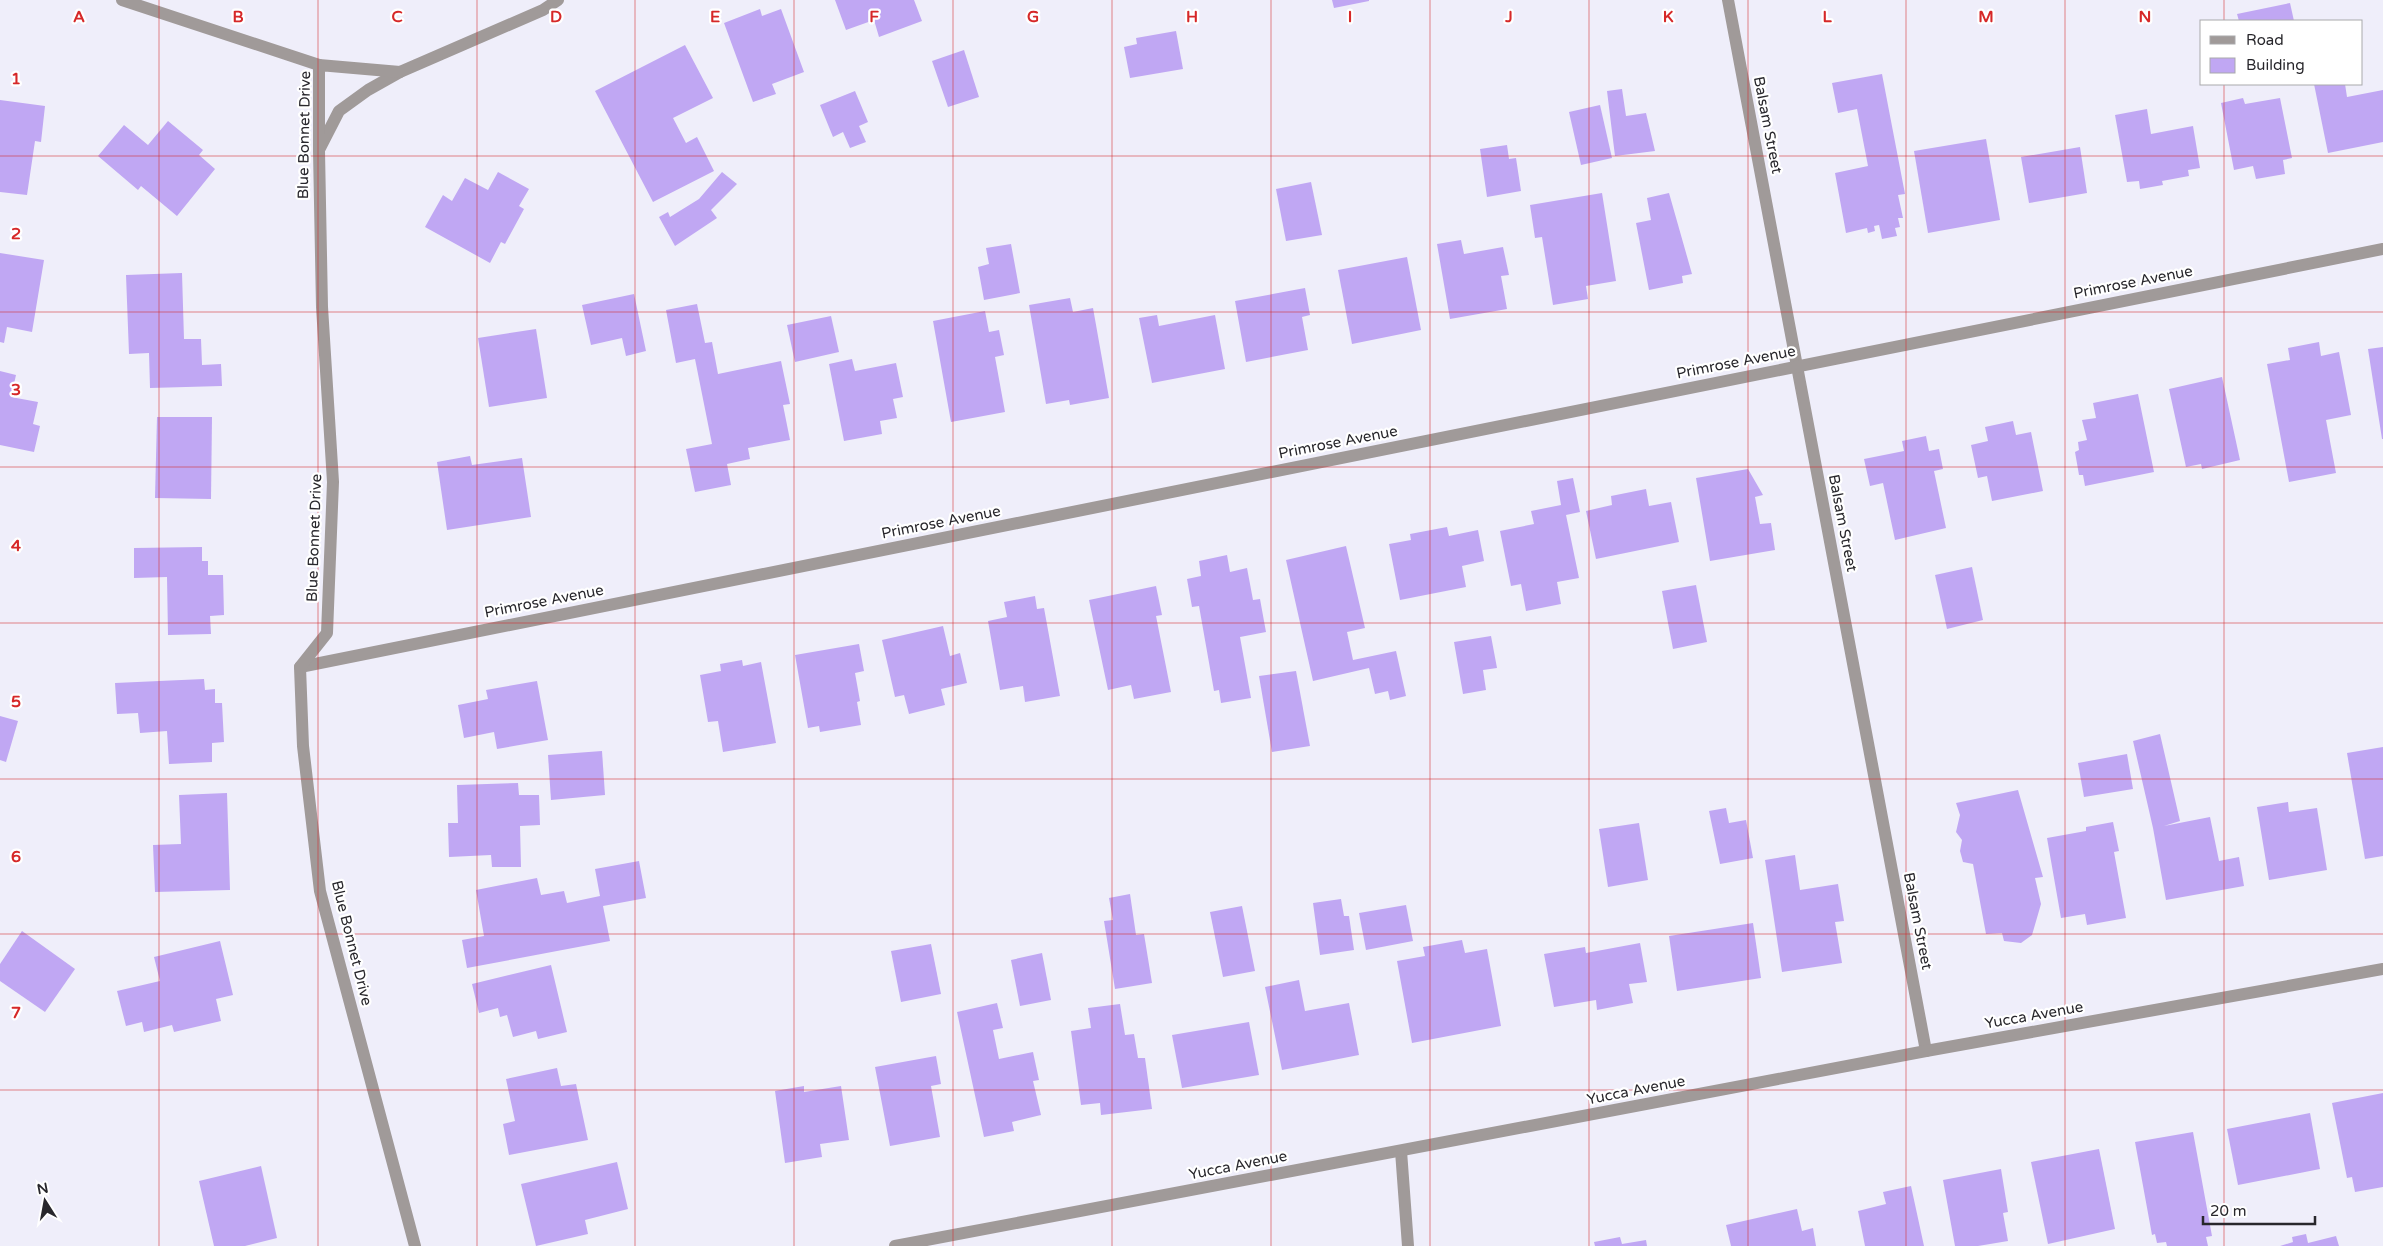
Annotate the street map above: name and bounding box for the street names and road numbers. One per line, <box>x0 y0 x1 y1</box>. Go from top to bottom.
street label: Blue Bonnet Drive <box>294 71 314 199</box>
street label: Balsam Street <box>1750 75 1786 175</box>
street label: Primrose Avenue <box>2072 262 2194 302</box>
street label: Primrose Avenue <box>1675 342 1797 382</box>
street label: Primrose Avenue <box>1277 422 1399 462</box>
street label: Balsam Street <box>1825 473 1861 573</box>
street label: Blue Bonnet Drive <box>303 474 325 602</box>
street label: Primrose Avenue <box>880 502 1002 542</box>
street label: Primrose Avenue <box>483 581 605 621</box>
street label: Balsam Street <box>1900 871 1936 971</box>
street label: Blue Bonnet Drive <box>328 879 376 1007</box>
street label: Yucca Avenue <box>1983 997 2085 1033</box>
street label: Yucca Avenue <box>1585 1072 1687 1108</box>
street label: Yucca Avenue <box>1187 1147 1289 1183</box>

